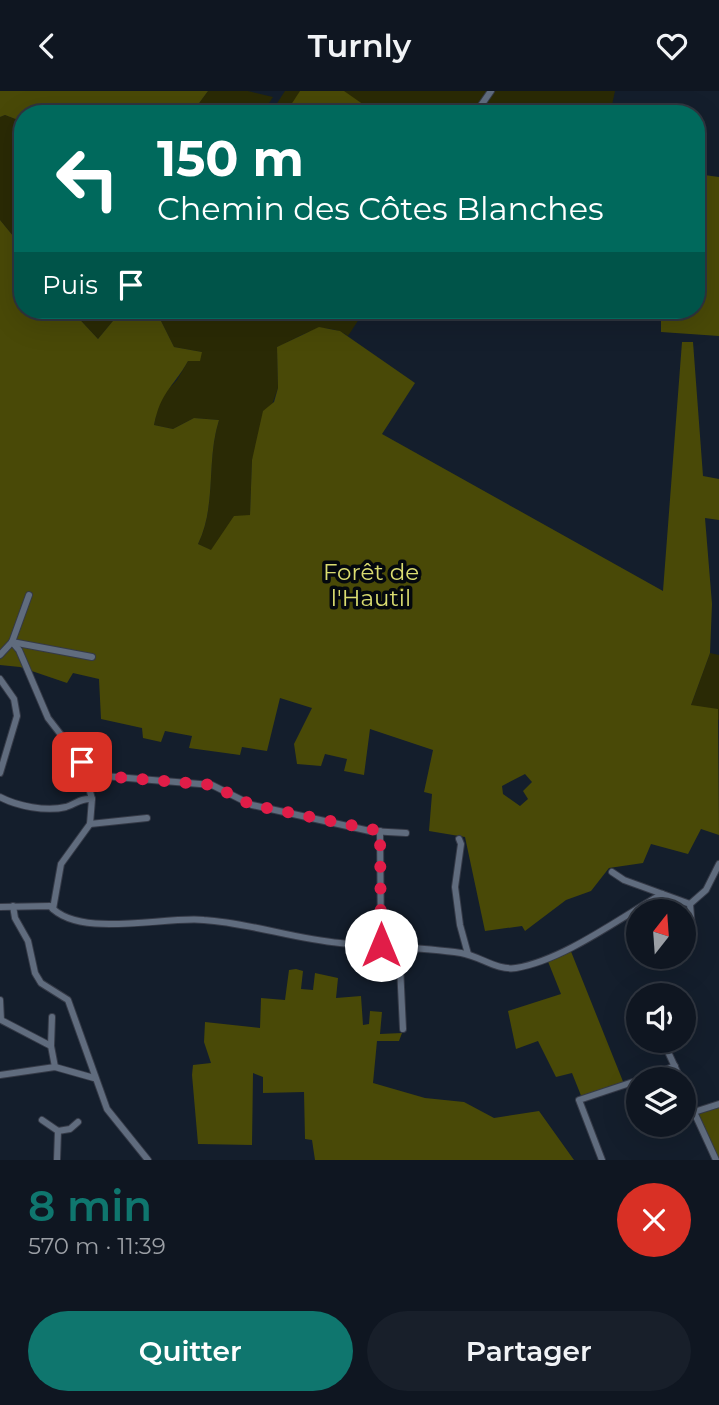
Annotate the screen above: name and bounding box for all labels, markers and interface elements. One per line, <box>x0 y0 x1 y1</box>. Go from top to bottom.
text: Turnly <box>308 26 411 65</box>
icon: back <box>28 27 66 65</box>
icon: heart <box>653 27 691 65</box>
text: 150 m <box>157 129 304 188</box>
icon: left <box>42 133 133 224</box>
text: Chemin des Côtes Blanches <box>157 189 604 228</box>
icon: arrive <box>112 266 150 304</box>
text: Puis <box>42 269 98 301</box>
park label: Forêt de l'Hautil <box>323 558 419 612</box>
pin <box>52 732 112 792</box>
icon: arrive <box>63 743 101 781</box>
north arrow <box>626 899 696 969</box>
map controls <box>626 899 696 1137</box>
position arrow <box>344 908 418 982</box>
button: sound <box>626 983 696 1053</box>
button: layers <box>626 1067 696 1137</box>
text: 8 min <box>28 1180 152 1232</box>
button: close <box>617 1183 691 1257</box>
text: 570 m · 11:39 <box>28 1232 166 1260</box>
button: Quitter <box>28 1311 353 1391</box>
button: Partager <box>367 1311 691 1391</box>

